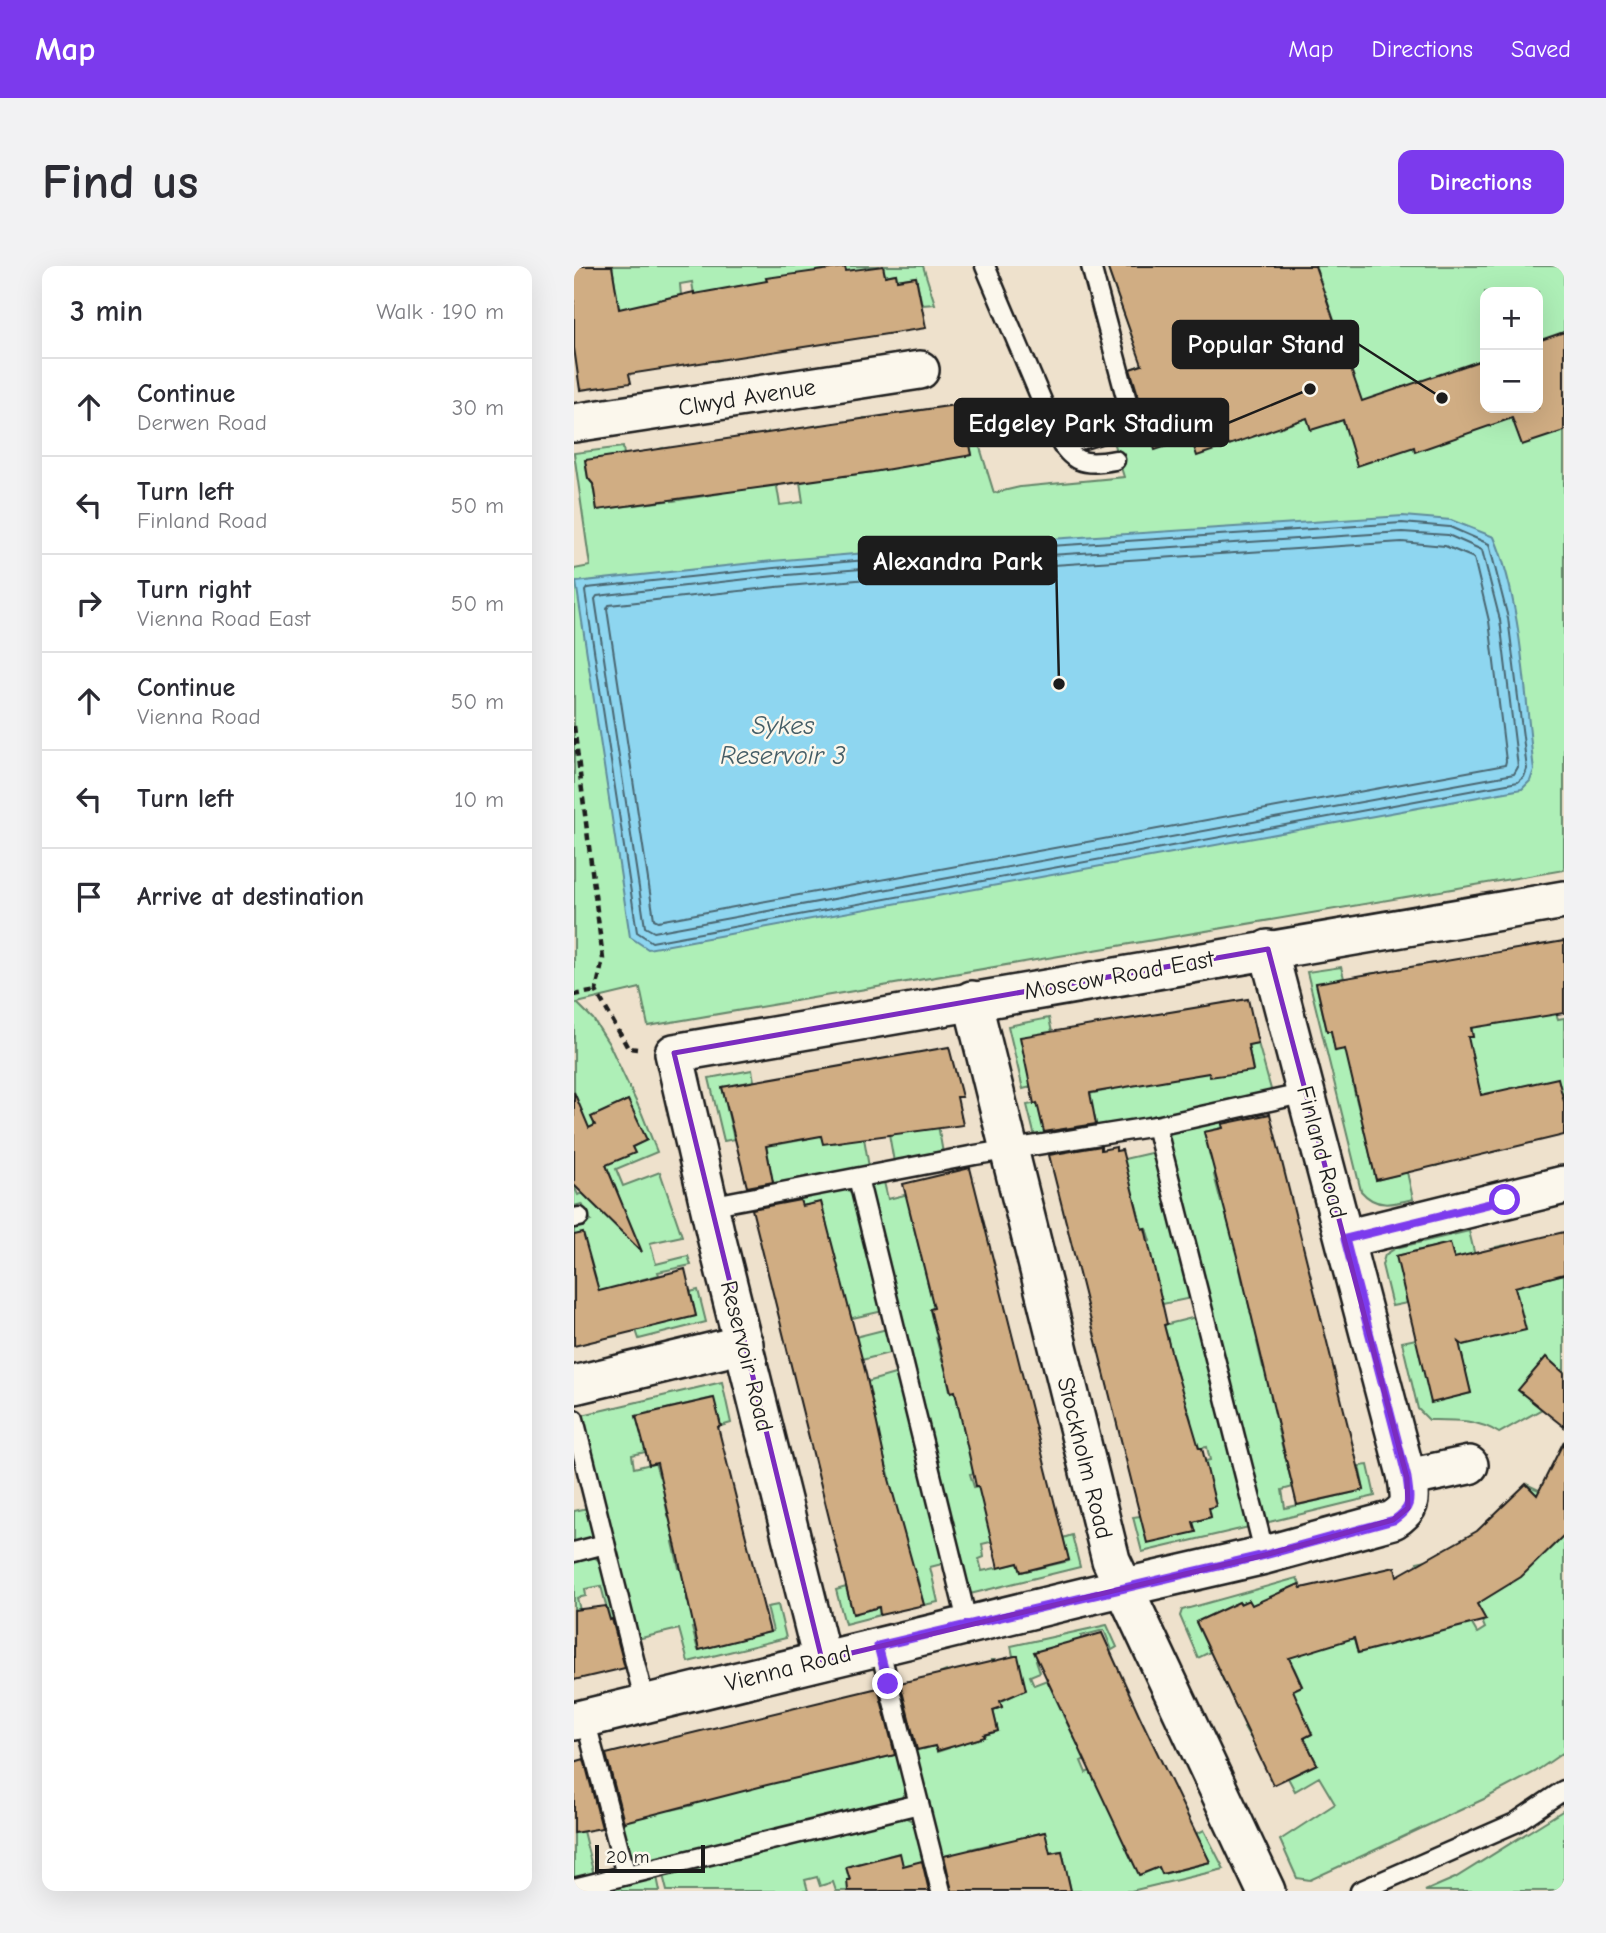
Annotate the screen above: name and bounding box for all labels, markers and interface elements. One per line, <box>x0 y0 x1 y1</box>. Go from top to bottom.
text: Map <box>35 30 96 68</box>
text: Map <box>1288 35 1334 63</box>
text: Directions <box>1372 35 1473 63</box>
text: Saved <box>1511 35 1571 63</box>
button: Directions <box>1398 150 1564 214</box>
text: Find us <box>42 154 198 210</box>
map controls <box>1480 287 1543 413</box>
button: + <box>1480 287 1543 350</box>
text: 3 min <box>70 294 143 329</box>
text: Walk · 190 m <box>376 298 504 325</box>
callout: Popular Stand <box>1173 321 1358 368</box>
text: Popular Stand <box>1188 330 1344 360</box>
button: − <box>1480 350 1543 413</box>
street label: Clwyd Avenue <box>676 372 818 422</box>
text: Continue <box>137 379 235 409</box>
icon: ahead <box>70 388 108 426</box>
text: 30 m <box>452 394 504 421</box>
callout: Edgeley Park Stadium <box>955 399 1228 446</box>
text: Derwen Road <box>137 409 267 436</box>
text: Edgeley Park Stadium <box>968 409 1214 439</box>
text: Turn left <box>137 477 234 507</box>
icon: left <box>70 486 108 524</box>
text: 50 m <box>451 492 504 519</box>
text: Finland Road <box>137 507 267 534</box>
callout: Alexandra Park <box>859 537 1056 584</box>
text: Alexandra Park <box>873 547 1043 577</box>
text: Turn right <box>137 575 251 605</box>
icon: right <box>70 584 108 622</box>
text: 50 m <box>451 590 504 617</box>
text: Vienna Road East <box>137 605 310 632</box>
text: Continue <box>137 673 235 703</box>
icon: ahead <box>70 682 108 720</box>
text: 50 m <box>451 688 504 715</box>
text: Vienna Road <box>137 703 261 730</box>
water label: Sykes Reservoir 3 <box>720 711 846 771</box>
icon: left <box>70 780 108 818</box>
text: Turn left <box>137 784 234 814</box>
text: 10 m <box>454 786 504 813</box>
icon: arrive <box>70 878 108 916</box>
text: Arrive at destination <box>137 882 364 912</box>
street label: Moscow Road East <box>1022 944 1217 1006</box>
street label: Finland Road <box>1291 1083 1353 1221</box>
route start <box>1489 1184 1520 1215</box>
street label: Reservoir Road <box>715 1278 779 1434</box>
street label: Stockholm Road <box>1051 1374 1119 1542</box>
street label: Vienna Road <box>722 1639 854 1697</box>
route end <box>872 1668 903 1699</box>
scale bar <box>595 1842 705 1874</box>
text: 20 m <box>606 1846 650 1868</box>

